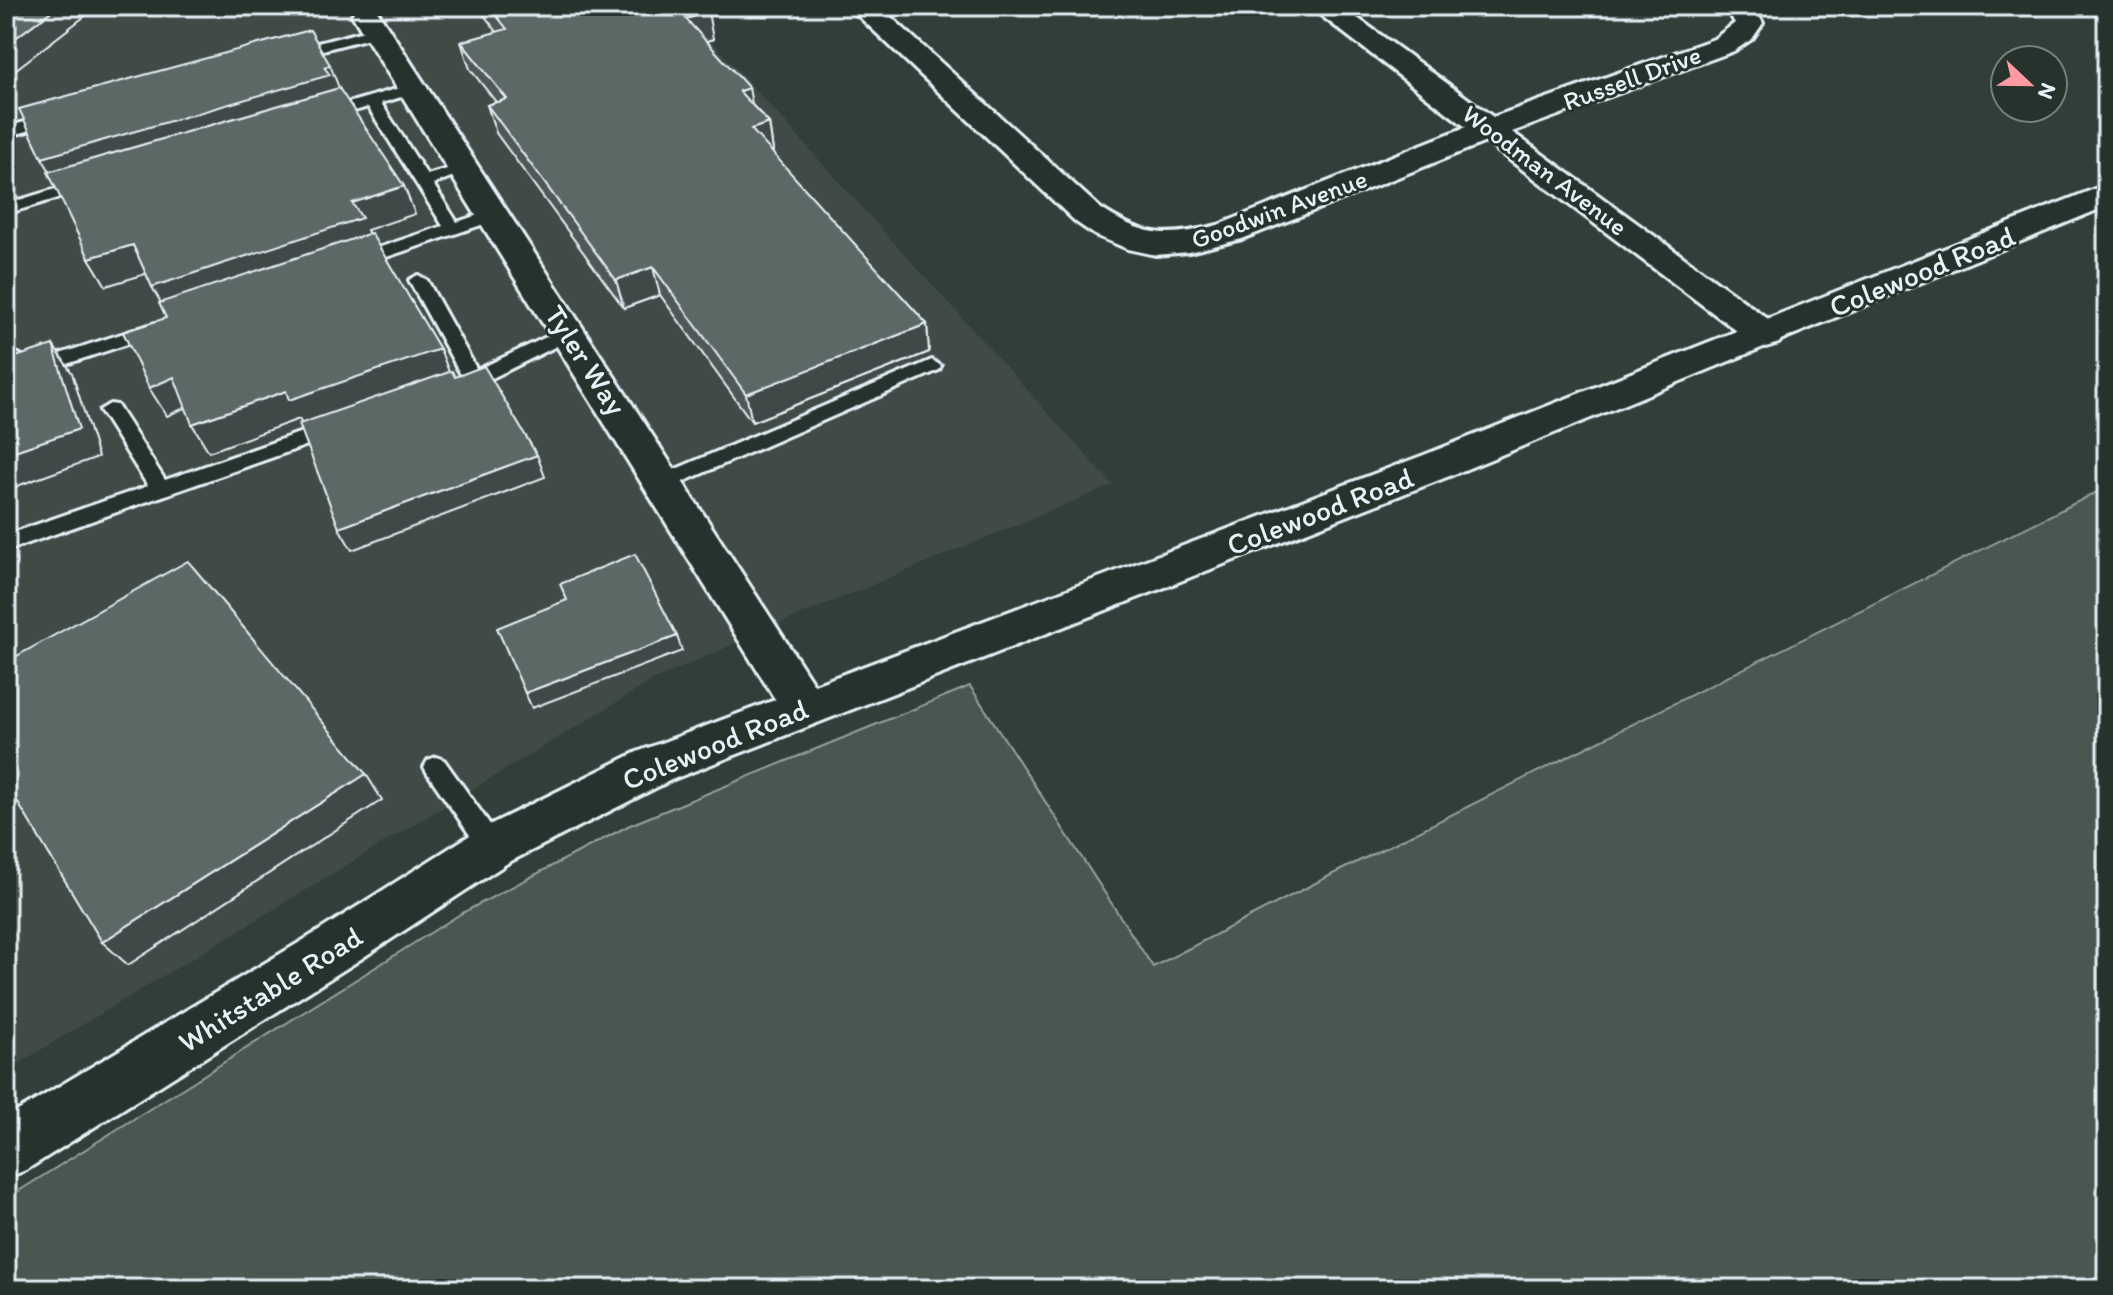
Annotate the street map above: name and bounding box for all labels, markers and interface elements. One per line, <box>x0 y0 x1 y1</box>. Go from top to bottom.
street label: Russell Drive <box>1559 38 1705 118</box>
north arrow <box>1989 44 2069 124</box>
text: N <box>2032 79 2062 103</box>
street label: Woodman Avenue <box>1456 97 1634 243</box>
street label: Goodwin Avenue <box>1187 162 1371 256</box>
street label: Colewood Road <box>1824 217 2021 325</box>
street label: Tyler Way <box>537 298 635 422</box>
street label: Colewood Road <box>1221 458 1419 564</box>
street label: Colewood Road <box>617 690 814 798</box>
street label: Whitstable Road <box>171 917 369 1060</box>

